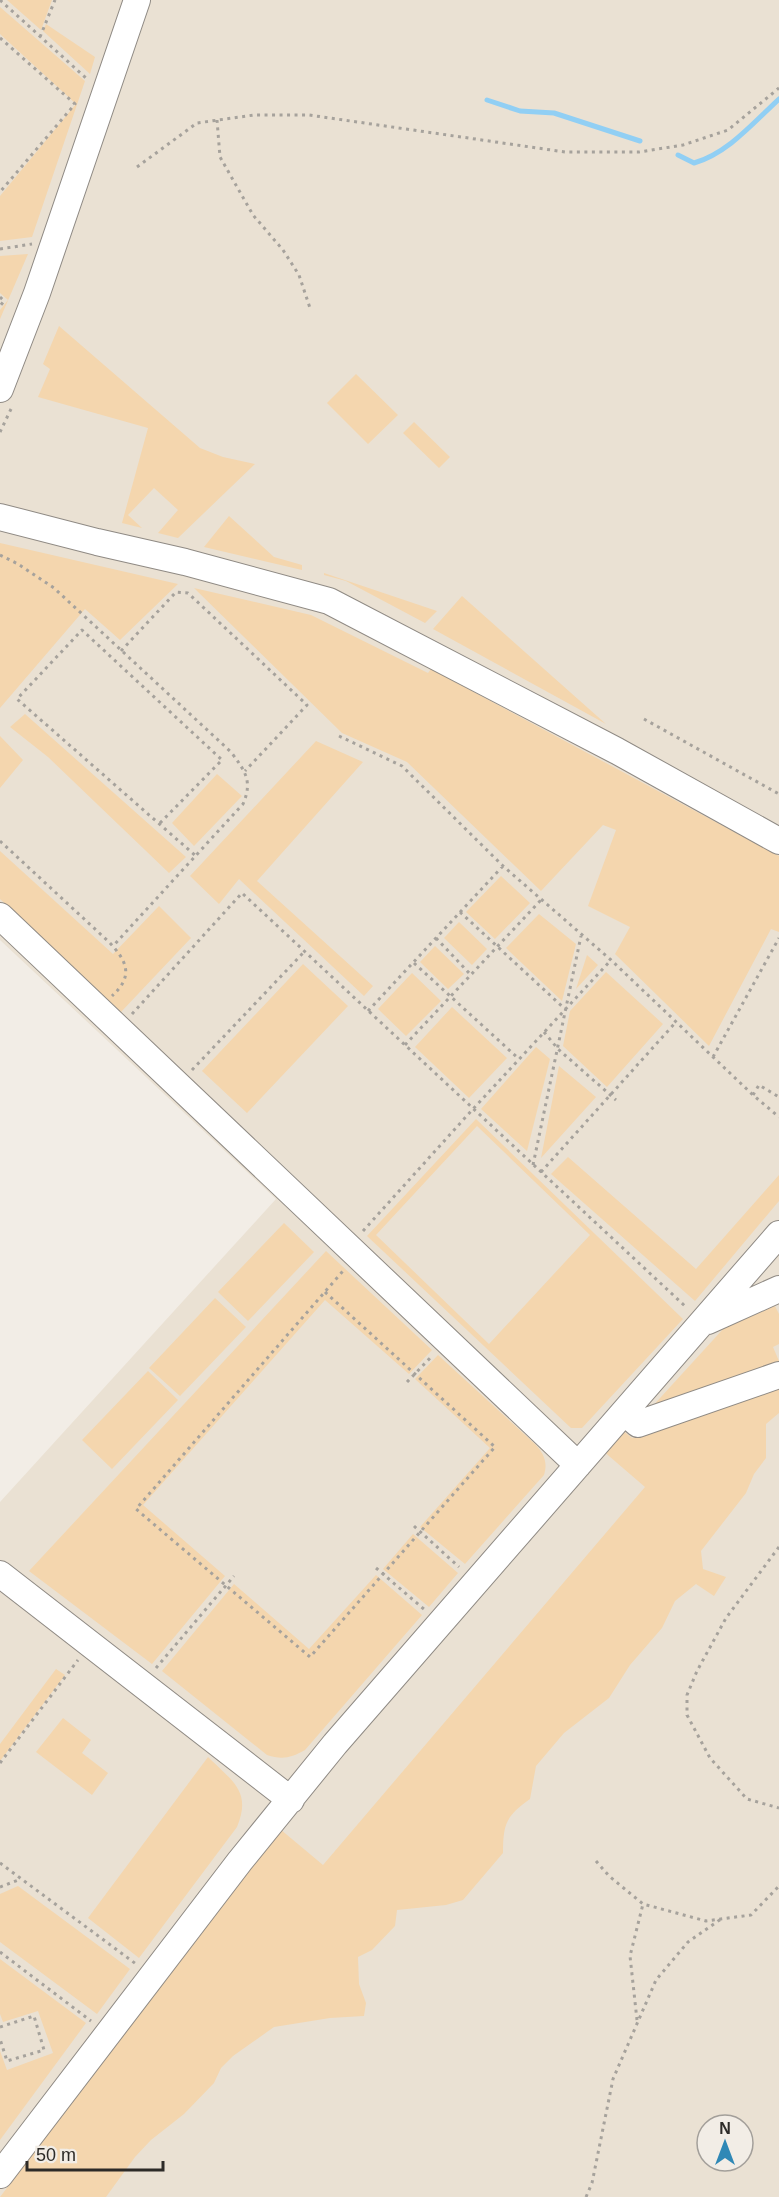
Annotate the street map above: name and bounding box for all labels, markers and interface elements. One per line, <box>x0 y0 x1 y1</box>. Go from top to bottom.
north arrow <box>695 2113 755 2173</box>
text: N <box>719 2120 731 2137</box>
scale bar <box>27 2134 164 2172</box>
text: 50 m <box>36 2145 76 2165</box>

